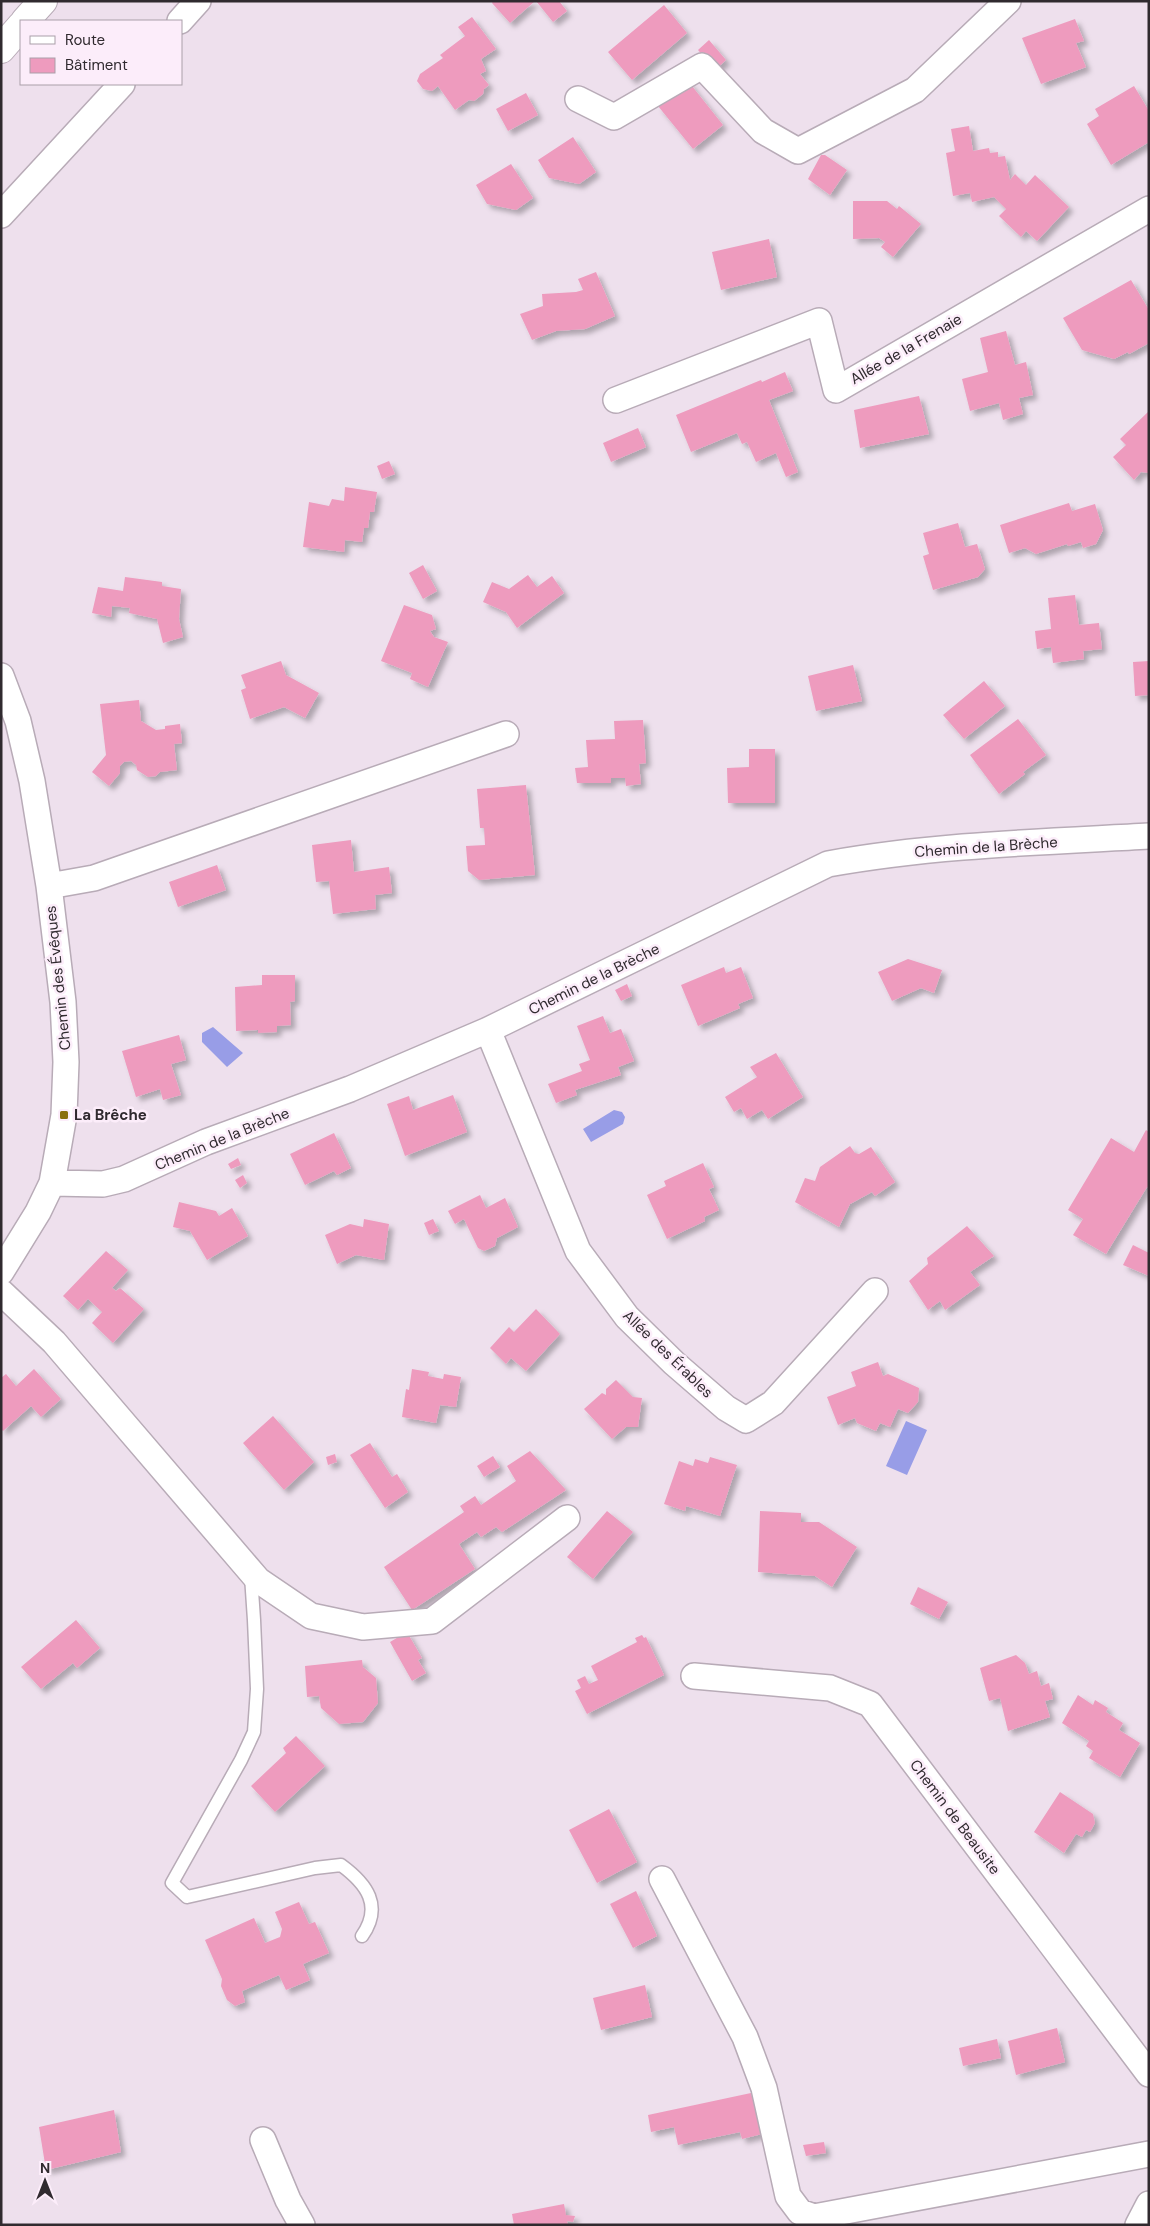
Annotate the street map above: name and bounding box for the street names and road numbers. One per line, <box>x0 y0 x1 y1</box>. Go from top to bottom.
street label: Allée de la Frenaie <box>847 309 965 389</box>
street label: Chemin de la Brèche <box>914 832 1058 862</box>
street label: Chemin des Évêques <box>40 905 76 1051</box>
street label: Chemin de la Brèche <box>525 939 663 1019</box>
street label: Chemin de la Brèche <box>152 1103 292 1175</box>
street label: Allée des Érables <box>619 1306 717 1402</box>
street label: Chemin de Beausite <box>905 1755 1005 1879</box>

